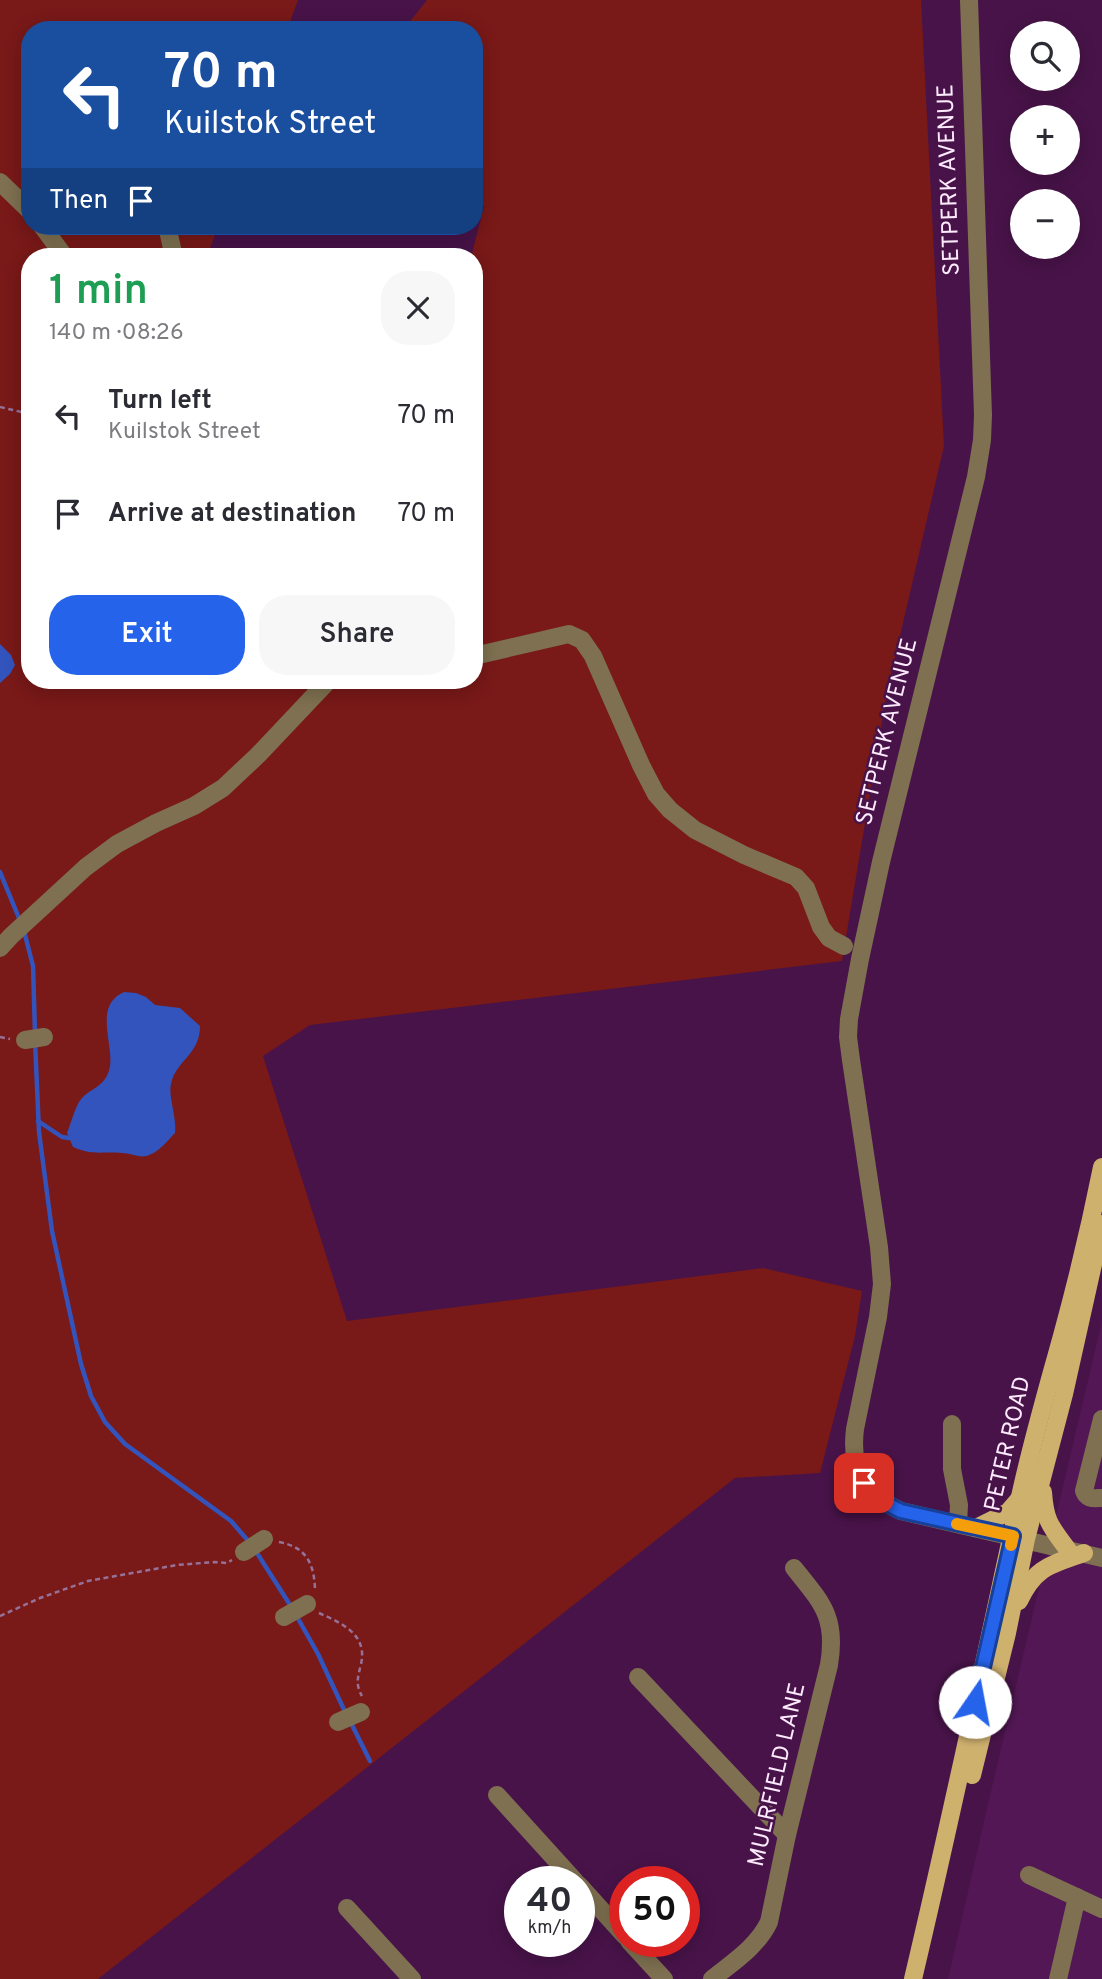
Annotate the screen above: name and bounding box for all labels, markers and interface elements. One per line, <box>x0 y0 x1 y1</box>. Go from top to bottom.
map controls <box>1010 21 1080 259</box>
button: search <box>1010 21 1080 91</box>
text: 70 m <box>164 44 278 106</box>
icon: left <box>49 49 140 140</box>
street label: SETPERK AVENUE <box>932 84 968 276</box>
text: Kuilstok Street <box>164 105 376 145</box>
button: + <box>1010 105 1080 175</box>
icon: arrive <box>122 182 160 220</box>
text: Then <box>49 185 108 218</box>
button: − <box>1010 189 1080 259</box>
text: 1 min <box>49 266 148 319</box>
button: close <box>381 271 455 345</box>
text: 140 m · 08:26 <box>49 319 184 348</box>
text: Turn left <box>108 385 212 418</box>
icon: left <box>49 397 87 435</box>
text: 70 m <box>397 400 455 433</box>
text: Kuilstok Street <box>108 418 261 447</box>
icon: arrive <box>49 495 87 533</box>
text: Arrive at destination <box>108 498 356 531</box>
text: 70 m <box>397 498 455 531</box>
button: Exit <box>49 595 245 675</box>
button: Share <box>259 595 455 675</box>
street label: SETPERK AVENUE <box>851 636 925 828</box>
street label: PETER ROAD <box>979 1374 1039 1514</box>
pin <box>834 1453 894 1513</box>
icon: arrive <box>845 1464 883 1502</box>
position arrow <box>938 1665 1012 1739</box>
street label: MULRFIELD LANE <box>743 1680 813 1870</box>
speed limit sign: 50 <box>609 1866 700 1957</box>
text: 40 <box>527 1880 572 1924</box>
text: km/h <box>528 1917 571 1940</box>

